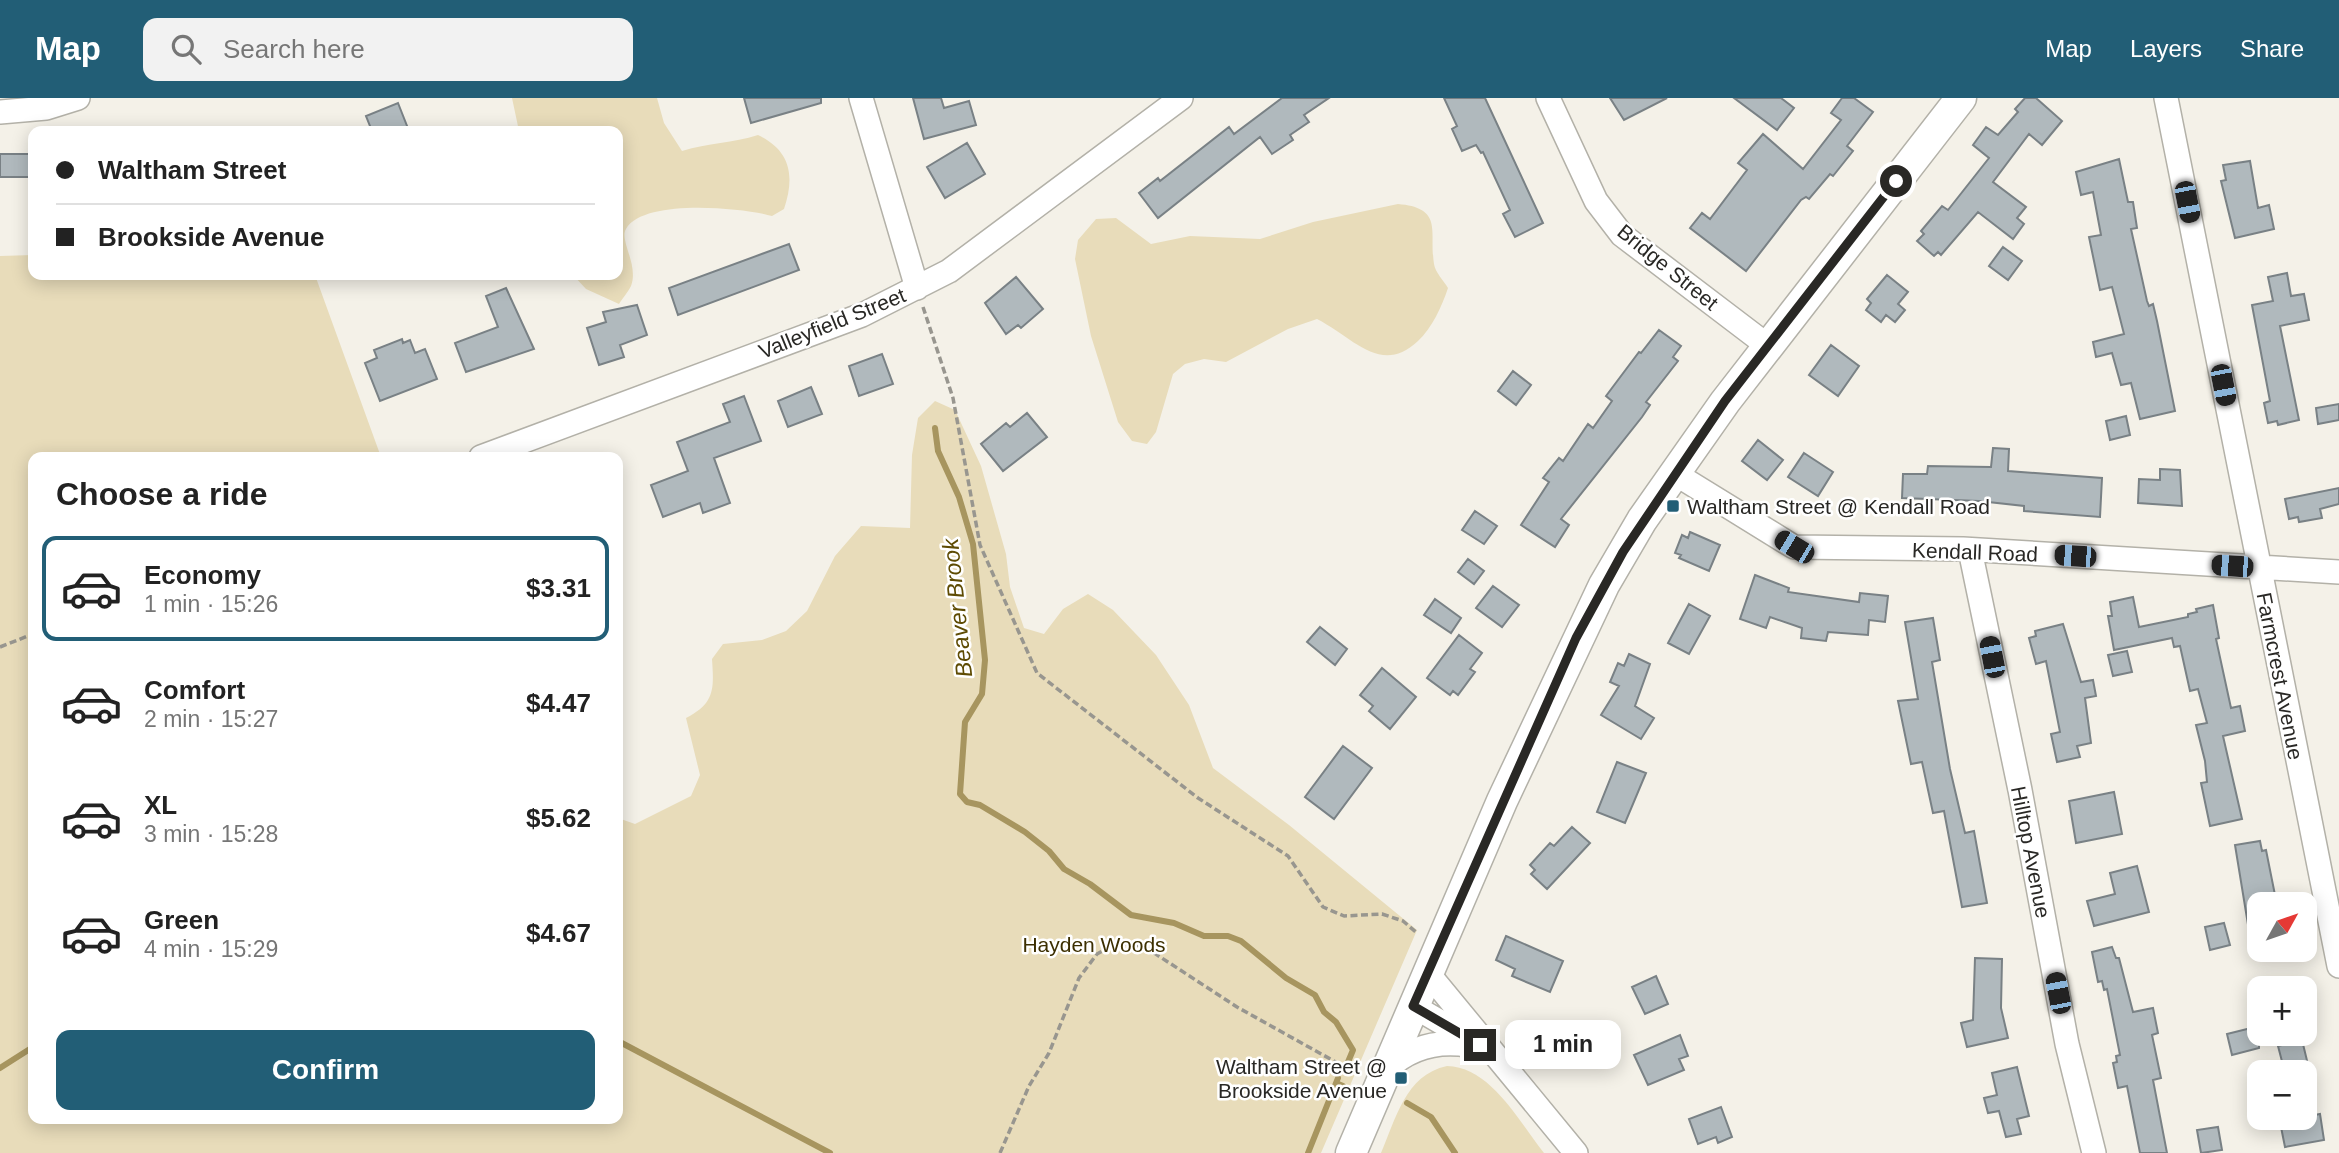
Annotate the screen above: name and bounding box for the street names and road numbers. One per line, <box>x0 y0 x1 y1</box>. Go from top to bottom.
street label: Bridge Street <box>1613 219 1723 315</box>
street label: Valleyfield Street <box>755 283 909 363</box>
street label: Kendall Road <box>1912 538 2038 566</box>
street label: Farmcrest Avenue <box>2252 590 2308 762</box>
street label: Hilltop Avenue <box>2007 784 2055 920</box>

